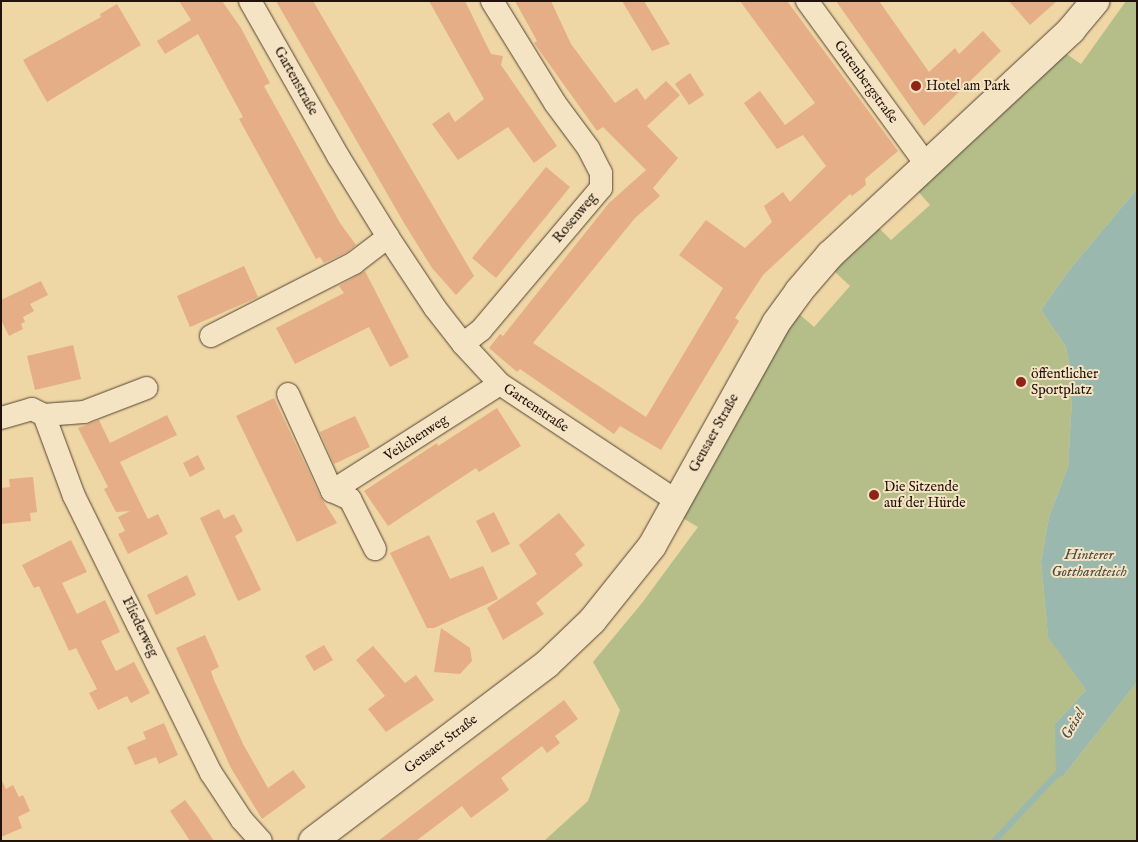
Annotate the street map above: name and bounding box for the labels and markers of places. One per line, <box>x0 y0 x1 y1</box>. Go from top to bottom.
place label: Hotel am Park <box>926 78 1010 94</box>
marker: Hotel am Park <box>910 80 922 92</box>
place label: öffentlicher Sportplatz <box>1031 366 1098 398</box>
marker: öffentlicher Sportplatz <box>1015 376 1027 388</box>
place label: Die Sitzende auf der Hürde <box>884 479 966 512</box>
marker: Die Sitzende auf der Hürde <box>868 489 880 501</box>

